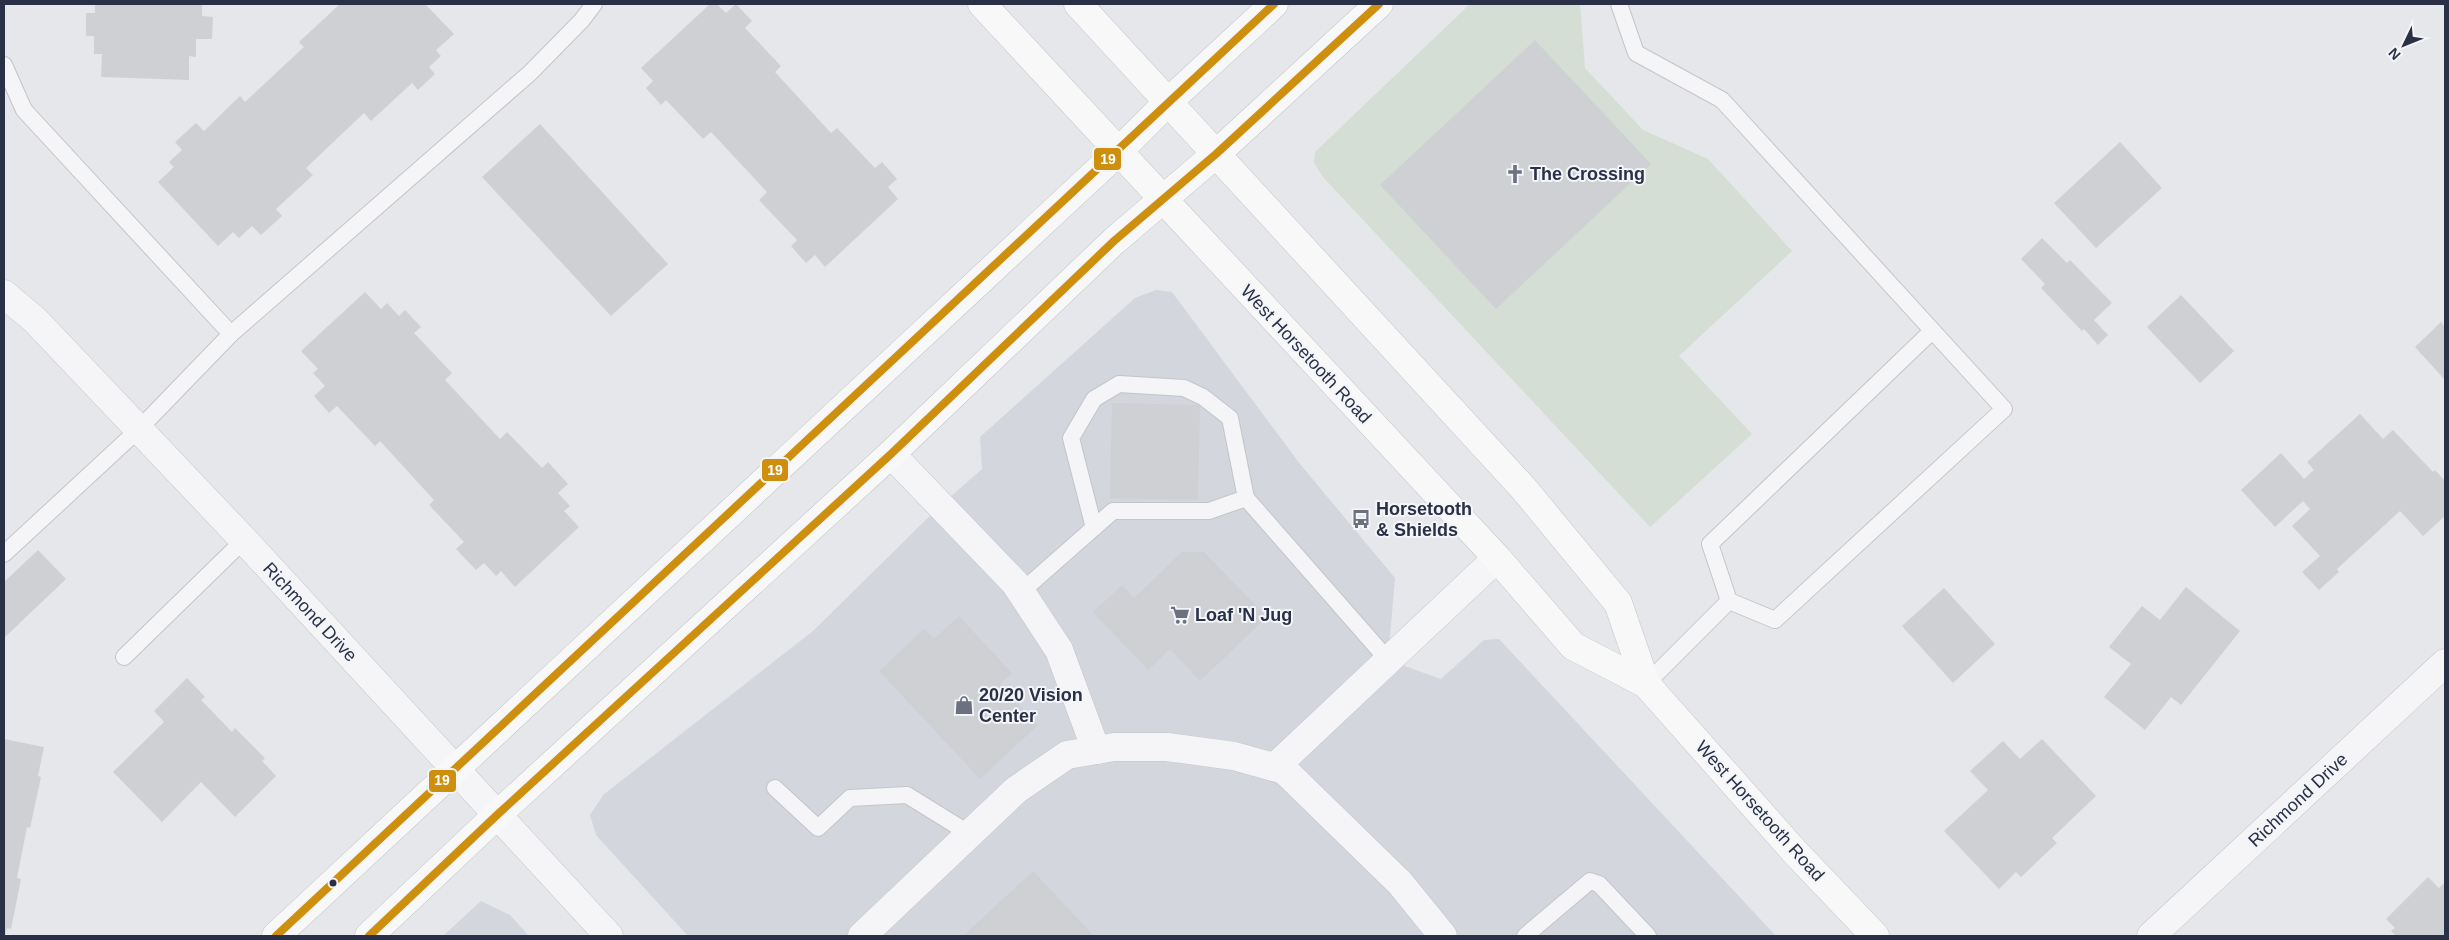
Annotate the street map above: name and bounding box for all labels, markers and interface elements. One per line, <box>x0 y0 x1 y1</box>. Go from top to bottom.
north arrow <box>2379 20 2429 70</box>
text: N <box>2385 45 2404 63</box>
line badge: 19 <box>1093 147 1122 171</box>
text: 19 <box>1100 151 1116 167</box>
church icon: The Crossing <box>1504 163 1526 185</box>
place label: The Crossing <box>1530 164 1645 184</box>
street label: West Horsetooth Road <box>1237 281 1375 427</box>
line badge: 19 <box>761 458 789 482</box>
text: 19 <box>767 462 783 478</box>
place label: Horsetooth & Shields <box>1376 499 1472 540</box>
bus stop icon: Horsetooth & Shields <box>1350 508 1372 530</box>
street label: Richmond Drive <box>259 558 361 666</box>
supermarket icon: Loaf 'N Jug <box>1169 604 1191 626</box>
place label: Loaf 'N Jug <box>1195 605 1292 625</box>
place label: 20/20 Vision Center <box>979 685 1083 726</box>
shop icon: 20/20 Vision Center <box>953 694 975 716</box>
street label: West Horsetooth Road <box>1692 737 1828 885</box>
street label: Richmond Drive <box>2244 749 2352 851</box>
line badge: 19 <box>428 769 457 793</box>
text: 19 <box>434 772 450 788</box>
unlabelled marker <box>328 878 338 888</box>

